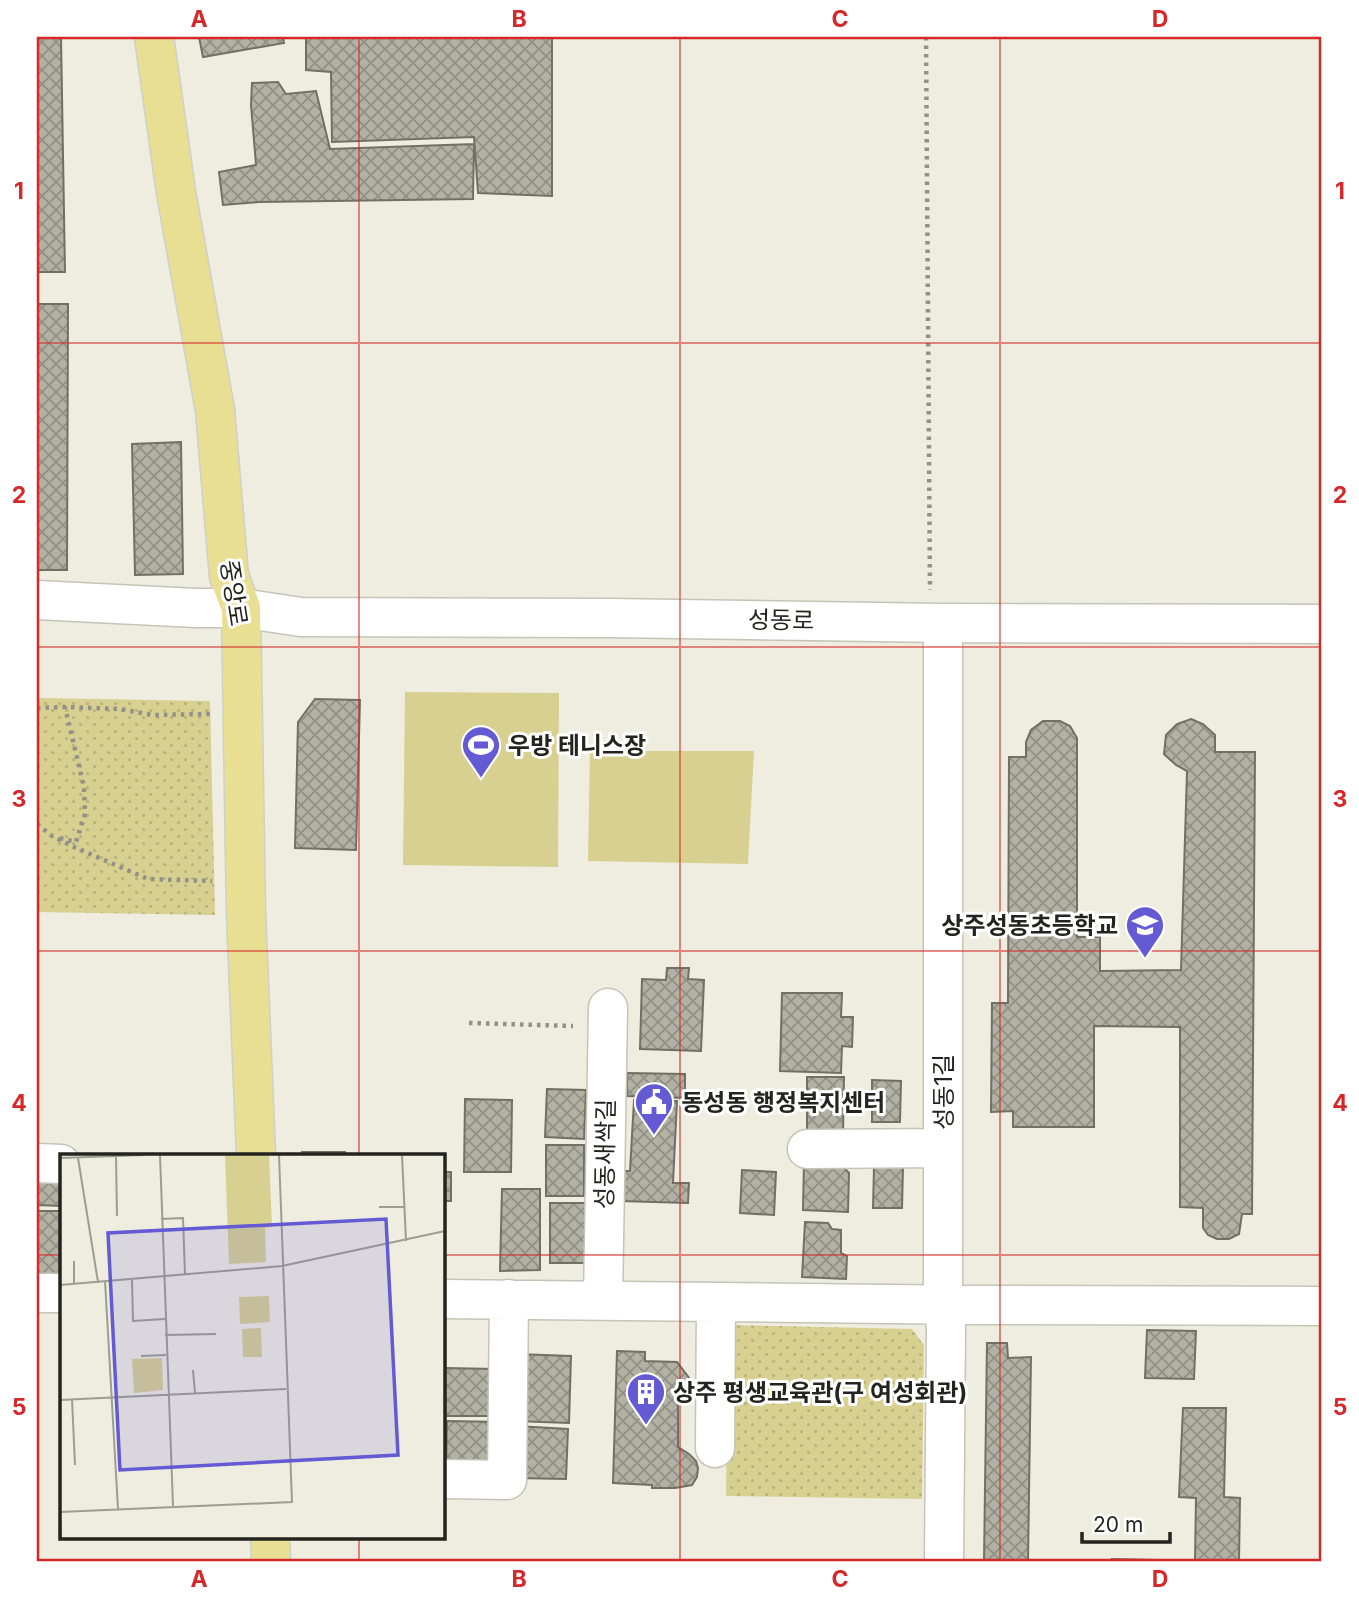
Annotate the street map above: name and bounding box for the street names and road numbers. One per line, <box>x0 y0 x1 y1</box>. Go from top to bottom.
street label: 중앙로 <box>214 558 254 628</box>
street label: 성동로 <box>748 605 814 635</box>
street label: 성동1길 <box>929 1054 958 1130</box>
street label: 성동새싹길 <box>590 1099 620 1209</box>

